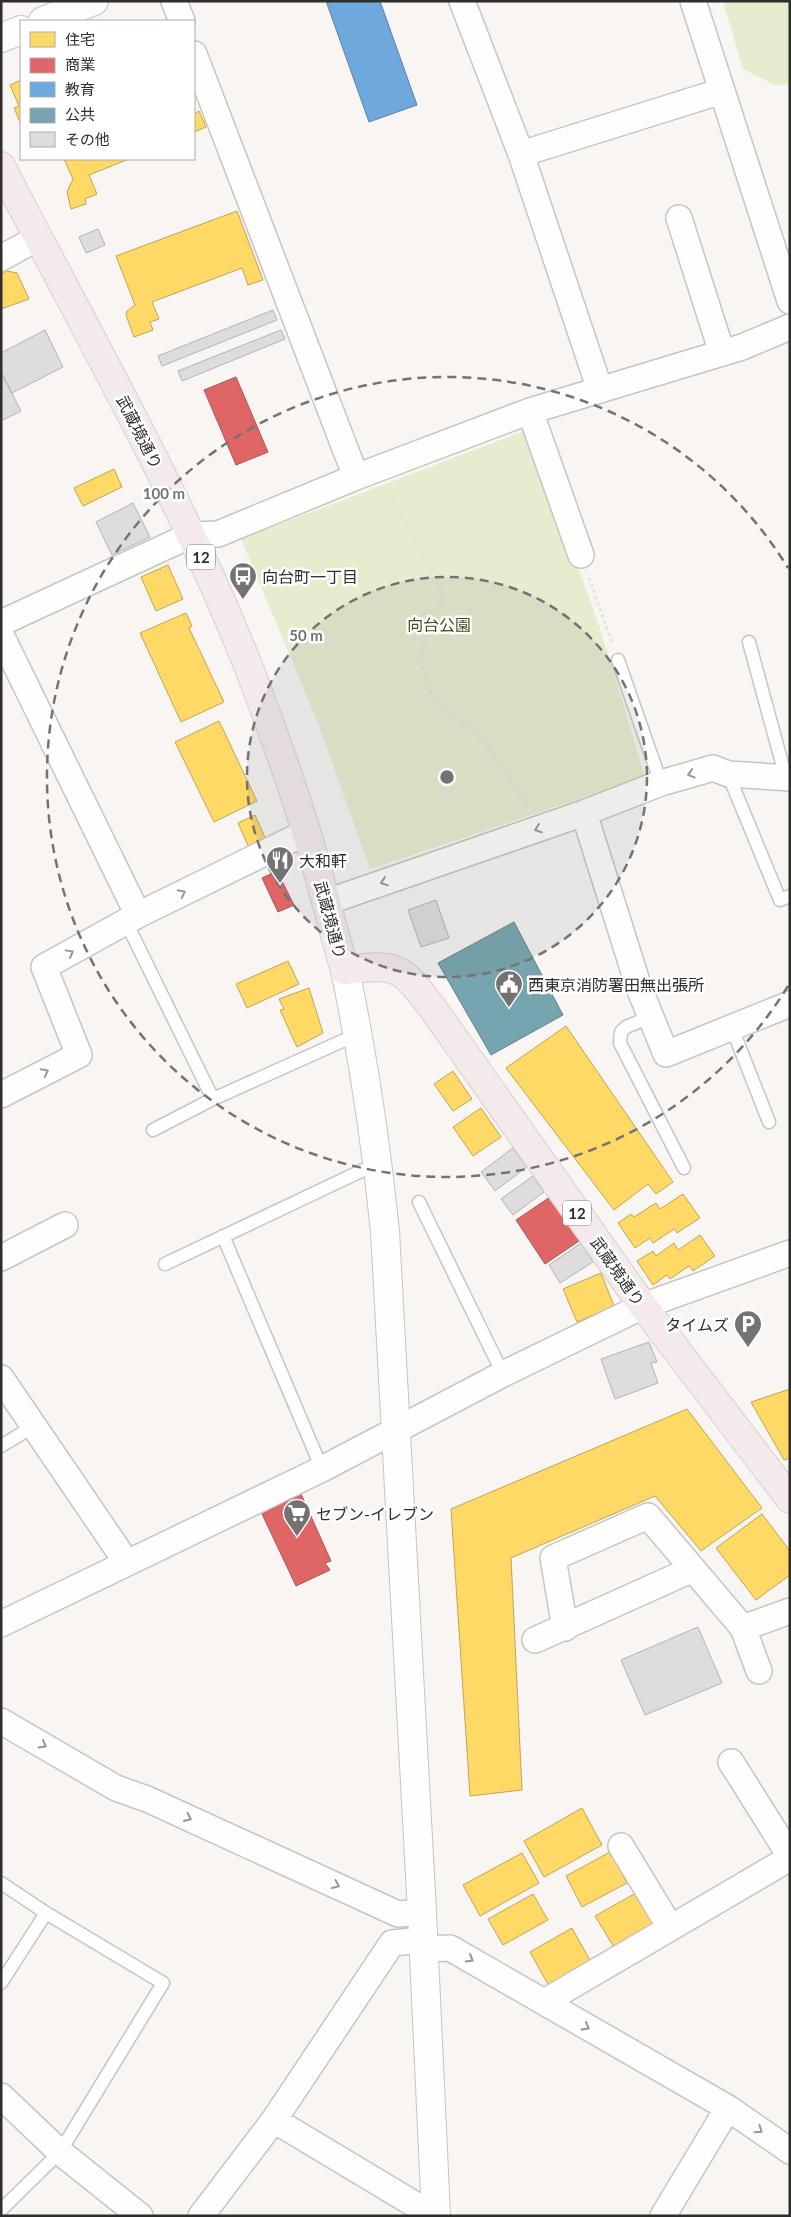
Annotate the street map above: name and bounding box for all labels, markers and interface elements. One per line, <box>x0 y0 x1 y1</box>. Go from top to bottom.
legend <box>20 20 195 160</box>
text: 住宅 <box>65 30 95 48</box>
text: 商業 <box>65 55 95 73</box>
text: 教育 <box>65 80 95 98</box>
text: 公共 <box>65 105 95 123</box>
text: その他 <box>65 130 110 148</box>
street label: 武蔵境通り <box>113 392 167 472</box>
text: 100 m <box>143 484 185 502</box>
road number: 12 <box>187 544 215 570</box>
bus stop icon: 向台町一丁目 <box>228 561 258 600</box>
place label: 向台町一丁目 <box>262 567 358 586</box>
park label: 向台公園 <box>407 615 471 634</box>
text: 50 m <box>289 626 323 644</box>
centre of rings <box>438 768 456 786</box>
one-way arrow <box>687 769 696 779</box>
one-way arrow <box>534 823 543 833</box>
restaurant icon: 大和軒 <box>265 845 295 884</box>
place label: 大和軒 <box>299 851 347 870</box>
one-way arrow <box>381 876 389 886</box>
street label: 武蔵境通り <box>311 879 351 961</box>
one-way arrow <box>177 889 186 899</box>
one-way arrow <box>65 949 74 959</box>
public building icon: 西東京消防署田無出張所 <box>494 969 524 1008</box>
place label: 西東京消防署田無出張所 <box>528 975 704 994</box>
one-way arrow <box>39 1068 48 1078</box>
road number: 12 <box>563 1200 591 1226</box>
street label: 武蔵境通り <box>587 1233 649 1309</box>
parking icon: タイムズ <box>733 1309 763 1348</box>
place label: タイムズ <box>665 1315 729 1334</box>
supermarket icon: セブン-イレブン <box>282 1498 312 1537</box>
place label: セブン-イレブン <box>316 1504 434 1523</box>
one-way arrow <box>38 1739 47 1749</box>
one-way arrow <box>183 1812 192 1822</box>
one-way arrow <box>331 1879 340 1890</box>
one-way arrow <box>464 1953 473 1963</box>
one-way arrow <box>581 2020 590 2030</box>
one-way arrow <box>753 2124 763 2133</box>

